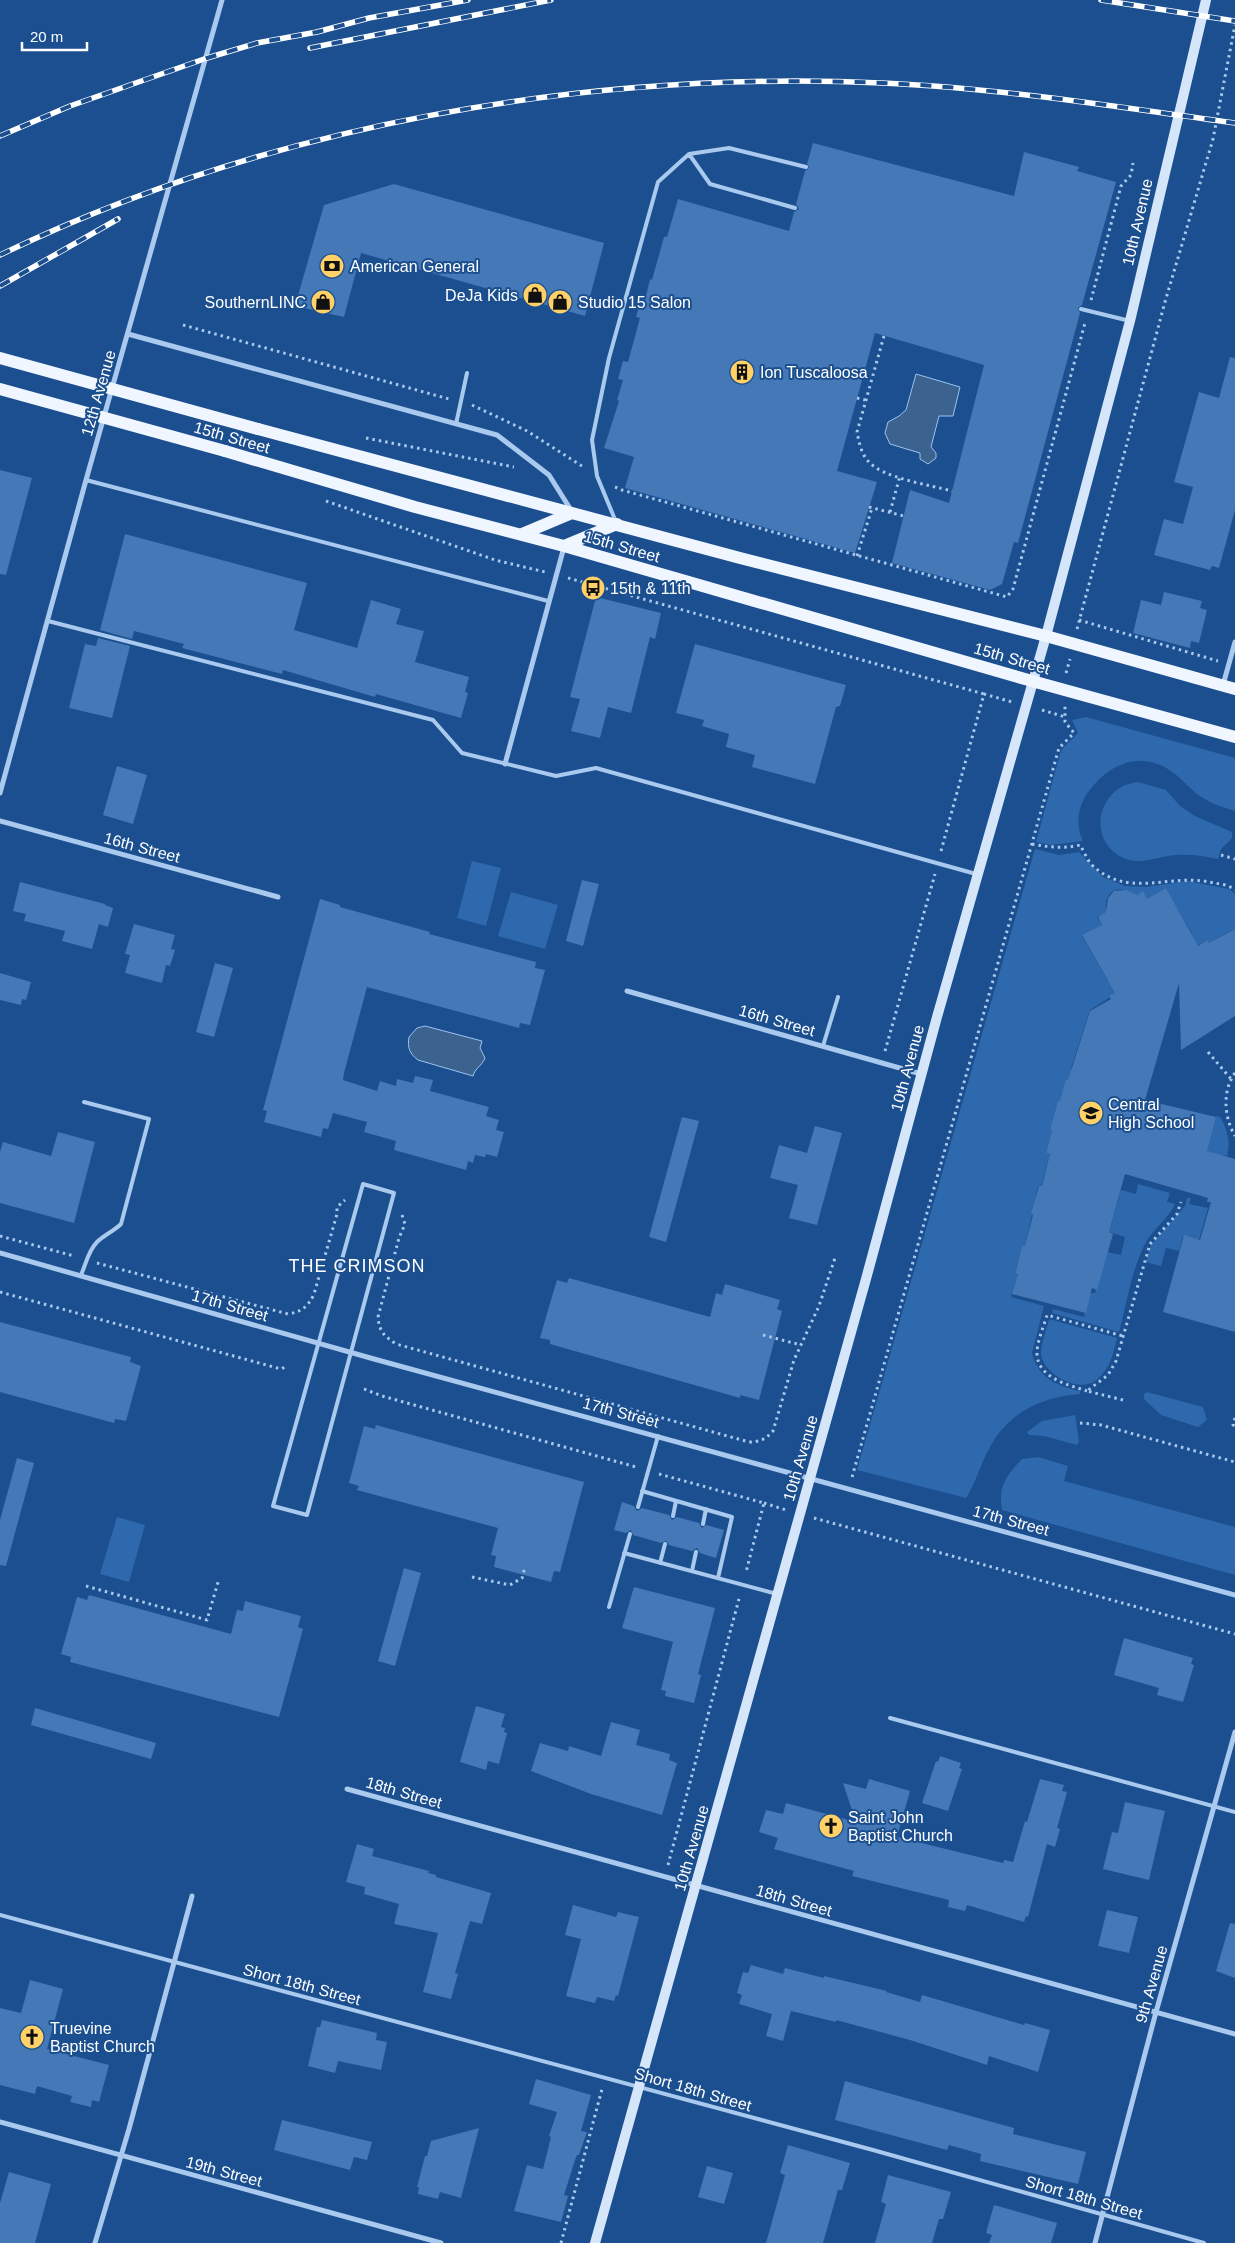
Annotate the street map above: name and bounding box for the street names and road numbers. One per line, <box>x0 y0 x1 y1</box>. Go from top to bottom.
street label: 10th Avenue <box>1119 177 1156 267</box>
street label: 12th Avenue <box>78 348 119 438</box>
street label: 15th Street <box>192 419 272 457</box>
street label: 15th Street <box>582 528 662 566</box>
street label: 15th Street <box>972 640 1052 678</box>
street label: 16th Street <box>102 829 182 866</box>
street label: 16th Street <box>737 1002 817 1040</box>
street label: 10th Avenue <box>888 1023 927 1113</box>
street label: 17th Street <box>190 1287 270 1325</box>
street label: 17th Street <box>581 1394 661 1431</box>
street label: 10th Avenue <box>780 1413 821 1503</box>
street label: 17th Street <box>971 1502 1051 1539</box>
street label: 18th Street <box>364 1774 444 1812</box>
street label: 10th Avenue <box>671 1803 712 1893</box>
street label: 18th Street <box>754 1882 834 1920</box>
street label: 9th Avenue <box>1132 1943 1171 2025</box>
street label: Short 18th Street <box>241 1961 363 2008</box>
street label: Short 18th Street <box>632 2065 754 2114</box>
street label: 19th Street <box>184 2153 264 2190</box>
street label: Short 18th Street <box>1023 2173 1145 2222</box>

